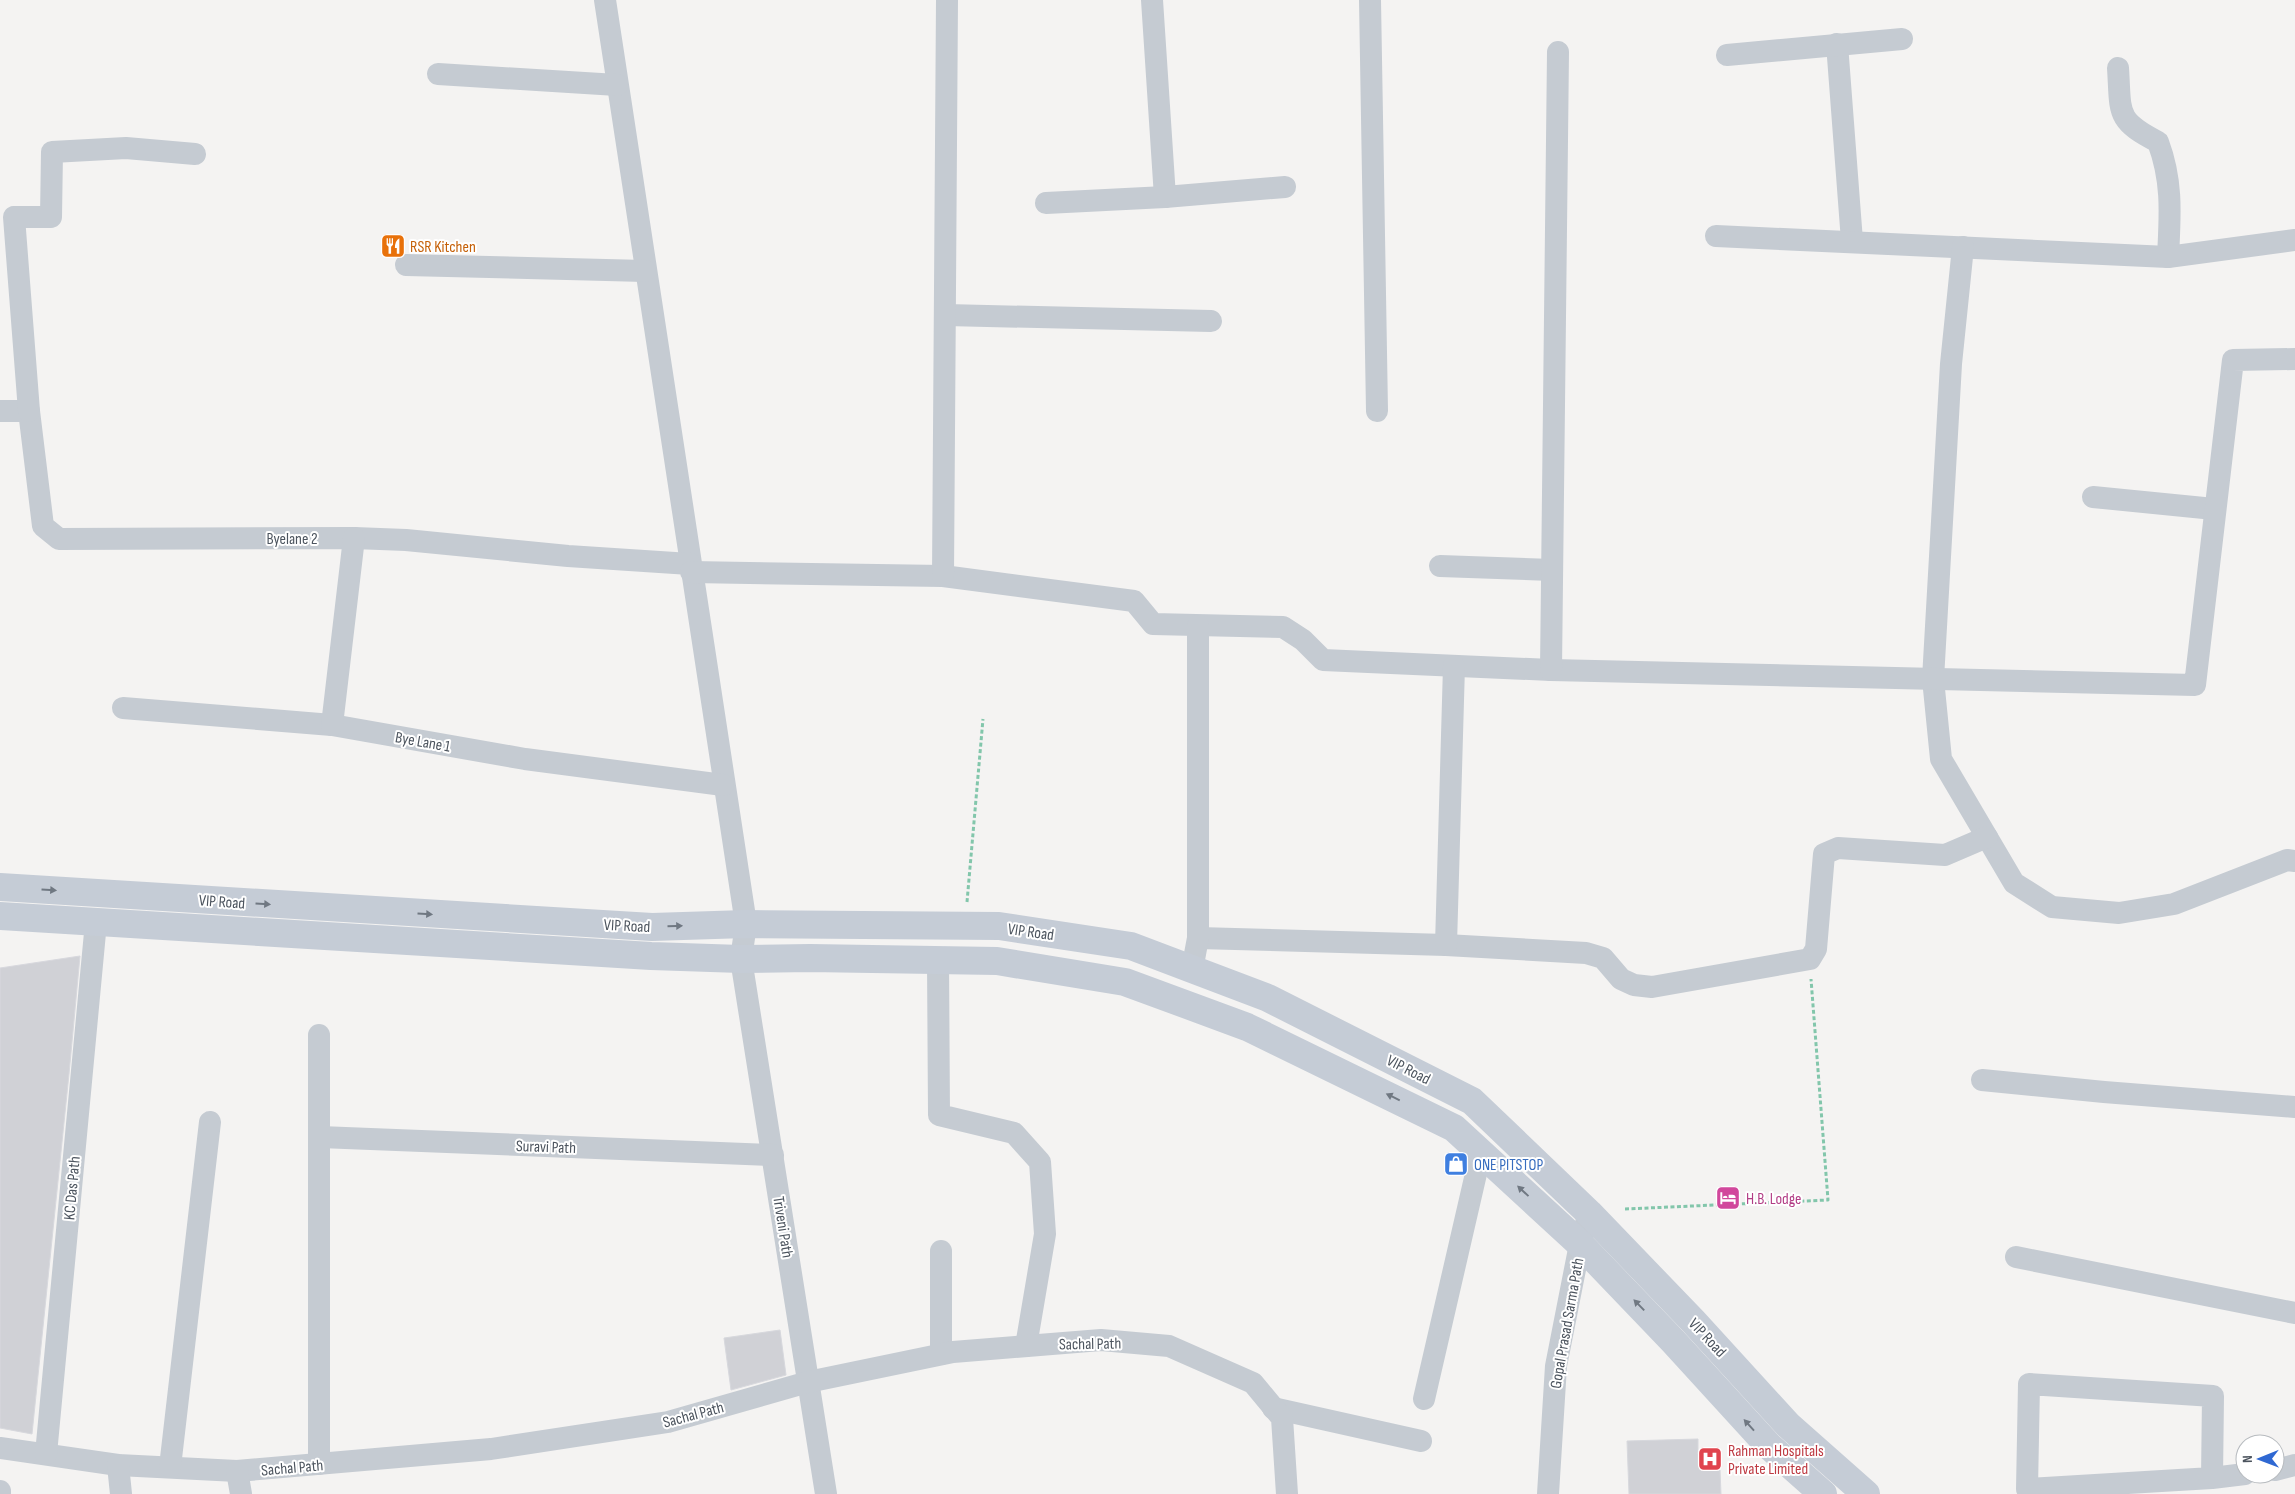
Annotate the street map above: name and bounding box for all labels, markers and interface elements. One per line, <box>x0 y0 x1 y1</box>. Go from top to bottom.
restaurant icon: RSR Kitchen <box>380 233 406 259</box>
place label: RSR Kitchen <box>410 238 476 257</box>
street label: Byelane 2 <box>266 530 318 549</box>
street label: Bye Lane 1 <box>394 728 452 757</box>
one-way arrow <box>41 886 57 894</box>
street label: VIP Road <box>198 891 246 914</box>
one-way arrow <box>255 900 271 908</box>
one-way arrow <box>418 911 434 919</box>
street label: VIP Road <box>603 916 651 937</box>
street label: VIP Road <box>1006 920 1055 945</box>
one-way arrow <box>667 922 683 930</box>
street label: VIP Road <box>1383 1051 1433 1089</box>
one-way arrow <box>1385 1093 1400 1102</box>
street label: Suravi Path <box>516 1137 576 1158</box>
shop icon: ONE PITSTOP <box>1443 1151 1469 1177</box>
street label: KC Das Path <box>60 1155 85 1221</box>
place label: ONE PITSTOP <box>1474 1156 1543 1175</box>
one-way arrow <box>1517 1185 1529 1197</box>
hotel icon: H.B. Lodge <box>1715 1185 1741 1211</box>
place label: H.B. Lodge <box>1746 1190 1801 1209</box>
street label: Triveni Path <box>768 1195 797 1259</box>
street label: Gopal Prasad Sarma Path <box>1547 1256 1588 1390</box>
one-way arrow <box>1633 1300 1645 1312</box>
street label: VIP Road <box>1684 1315 1730 1361</box>
street label: Sachal Path <box>1059 1334 1121 1355</box>
street label: Sachal Path <box>661 1398 726 1433</box>
one-way arrow <box>1743 1419 1755 1431</box>
north arrow <box>2235 1434 2285 1484</box>
place label: Rahman Hospitals Private Limited <box>1728 1442 1824 1479</box>
hospital icon: Rahman Hospitals Private Limited <box>1697 1446 1723 1472</box>
text: N <box>2239 1455 2256 1463</box>
street label: Sachal Path <box>260 1456 324 1481</box>

